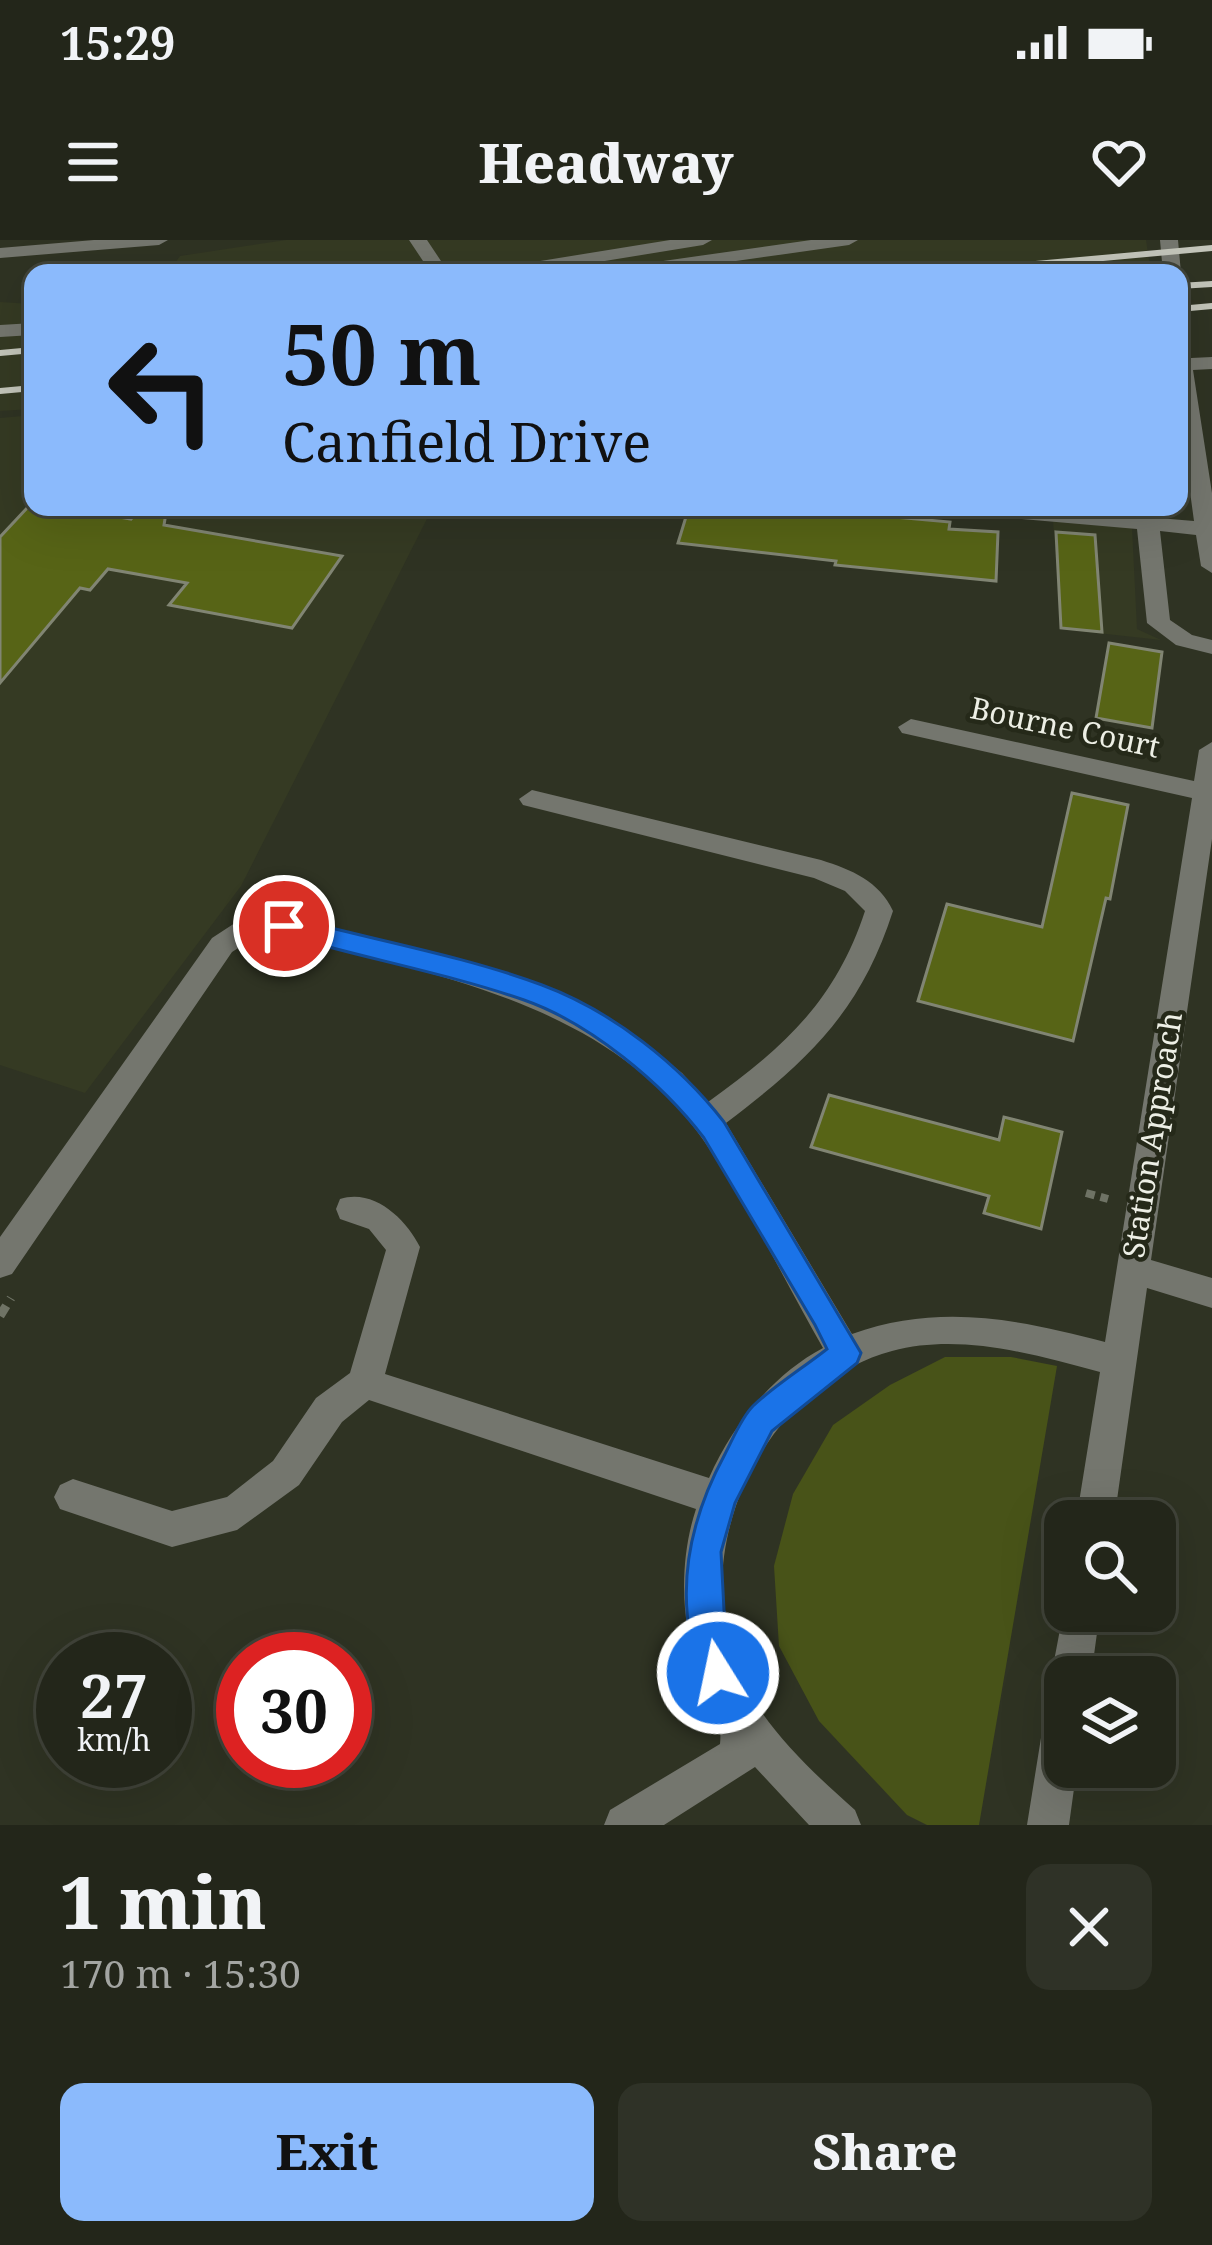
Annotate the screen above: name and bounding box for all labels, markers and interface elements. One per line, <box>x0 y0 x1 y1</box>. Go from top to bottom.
text: 15:29 <box>60 12 175 73</box>
text: Headway <box>478 125 734 199</box>
icon: menu <box>60 129 126 195</box>
icon: heart <box>1086 129 1152 195</box>
text: 50 m <box>282 295 482 410</box>
icon: left <box>84 312 240 468</box>
text: Canfield Drive <box>282 404 651 478</box>
street label: Bourne Court <box>967 686 1164 767</box>
pin <box>233 875 335 977</box>
icon: arrive <box>251 893 317 959</box>
street label: Station Approach <box>1112 1009 1191 1261</box>
map controls <box>1044 1500 1176 1788</box>
button: search <box>1044 1500 1176 1632</box>
position arrow <box>655 1610 781 1736</box>
speed limit sign: 30 <box>216 1632 372 1788</box>
text: 27 <box>80 1654 148 1736</box>
button: layers <box>1044 1656 1176 1788</box>
text: km/h <box>77 1719 151 1760</box>
text: 1 min <box>60 1852 267 1950</box>
button: close <box>1026 1864 1152 1990</box>
text: 170 m · 15:30 <box>60 1946 301 1999</box>
button: Exit <box>60 2083 594 2221</box>
button: Share <box>618 2083 1152 2221</box>

